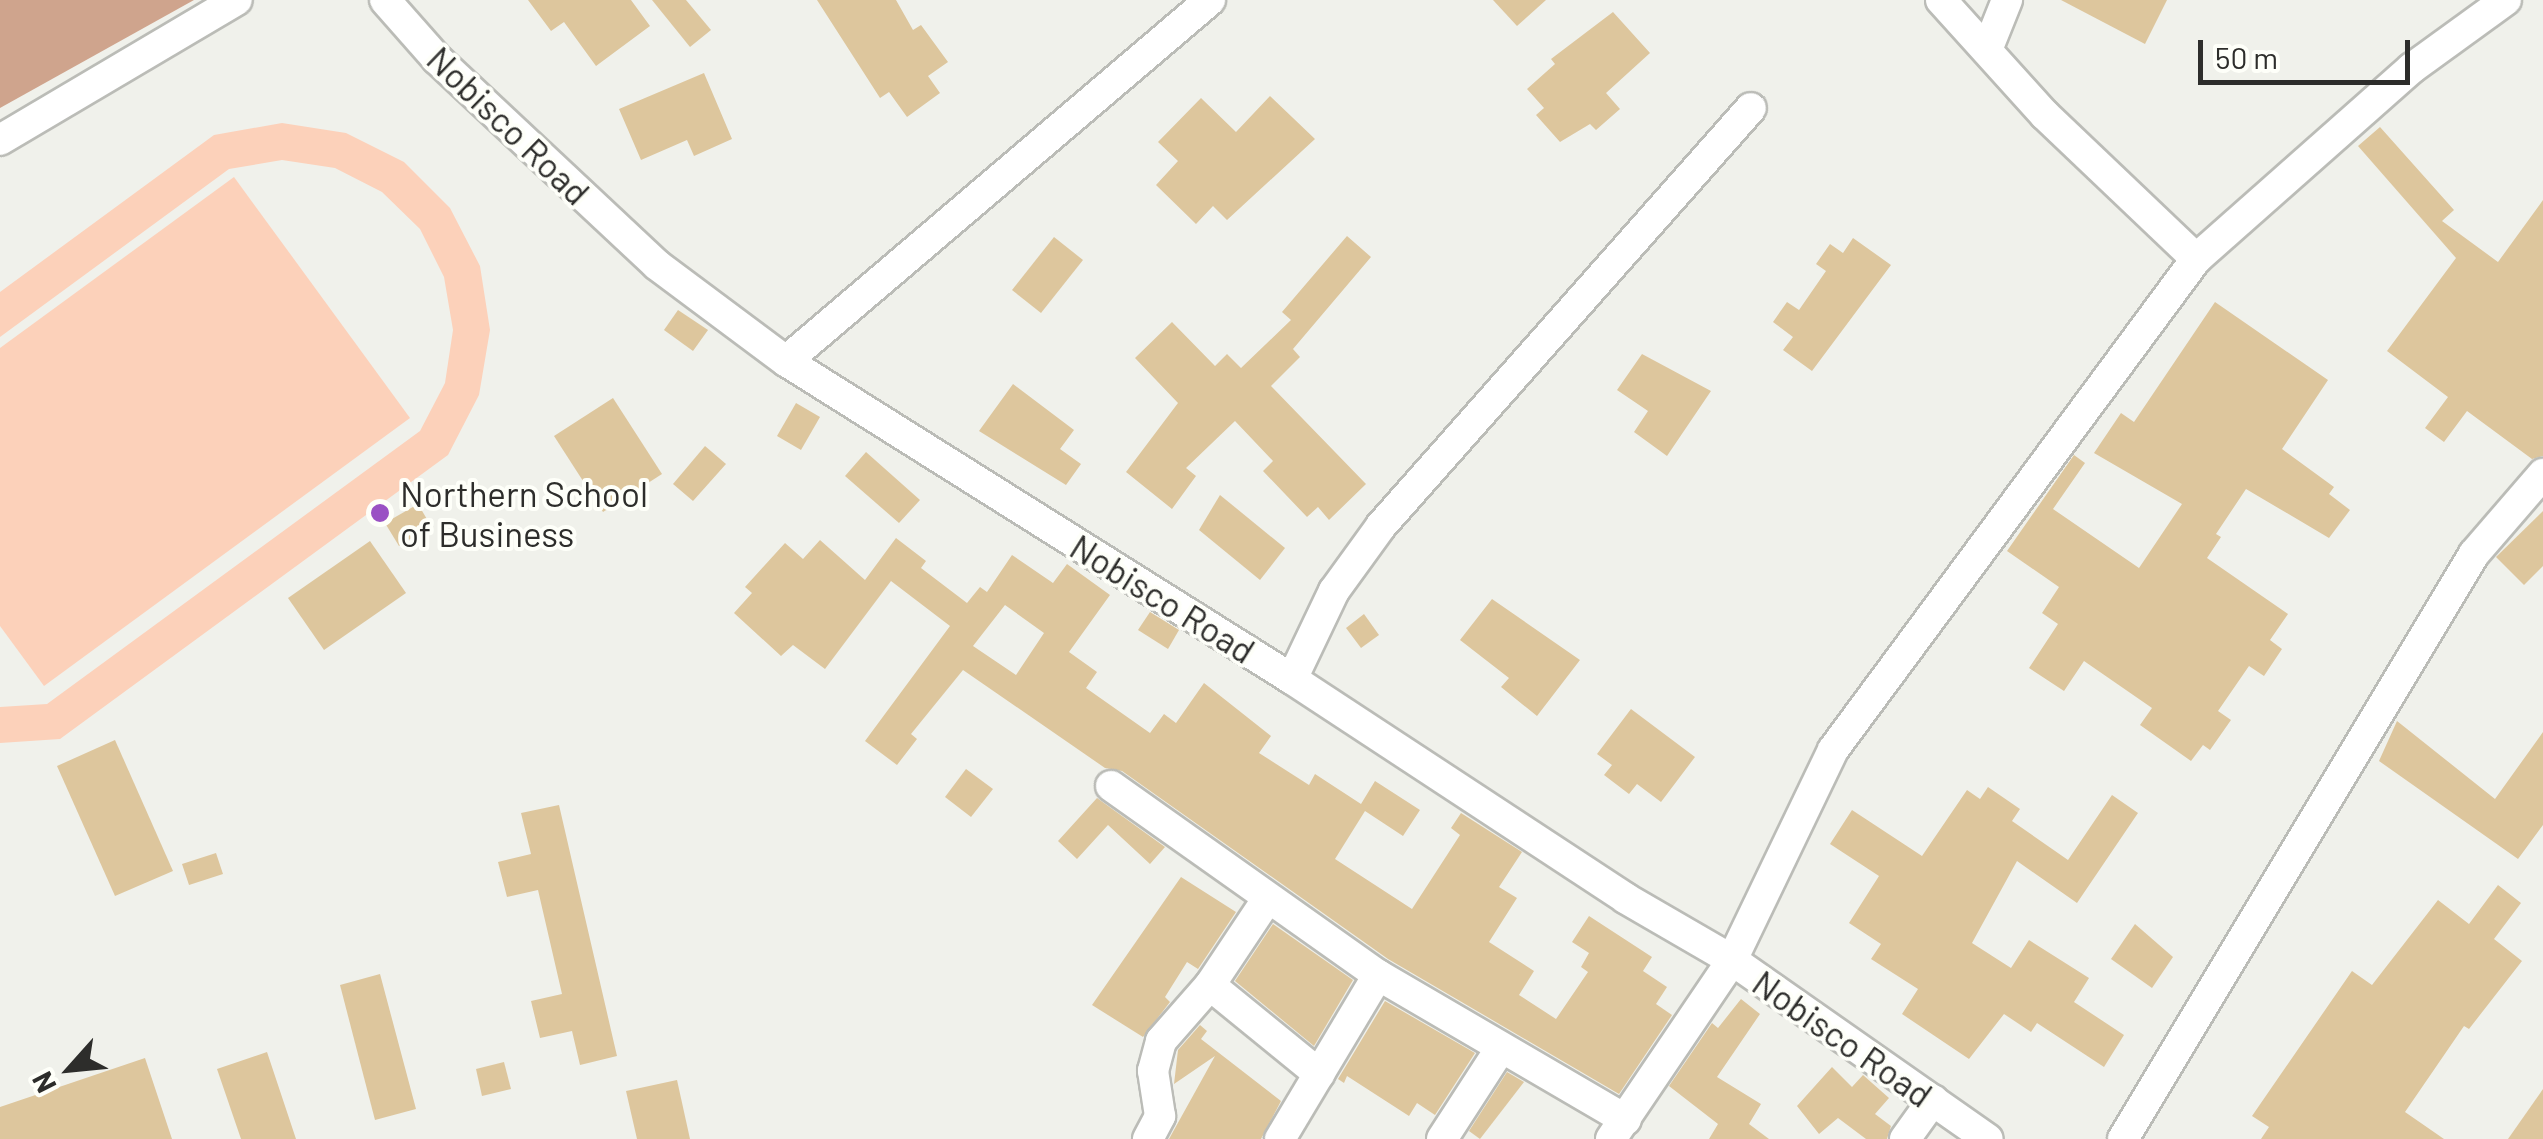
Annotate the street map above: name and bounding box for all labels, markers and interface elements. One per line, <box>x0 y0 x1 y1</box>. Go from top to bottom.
scale bar <box>2203 20 2416 82</box>
street label: Nobisco Road <box>419 37 599 213</box>
text: 50 m <box>2215 39 2278 75</box>
place label: Northern School of Business <box>400 472 648 554</box>
marker: Northern School of Business <box>369 502 391 524</box>
street label: Nobisco Road <box>1063 525 1263 671</box>
street label: Nobisco Road <box>1745 961 1941 1115</box>
north arrow <box>20 1019 120 1119</box>
text: N <box>24 1067 63 1099</box>

